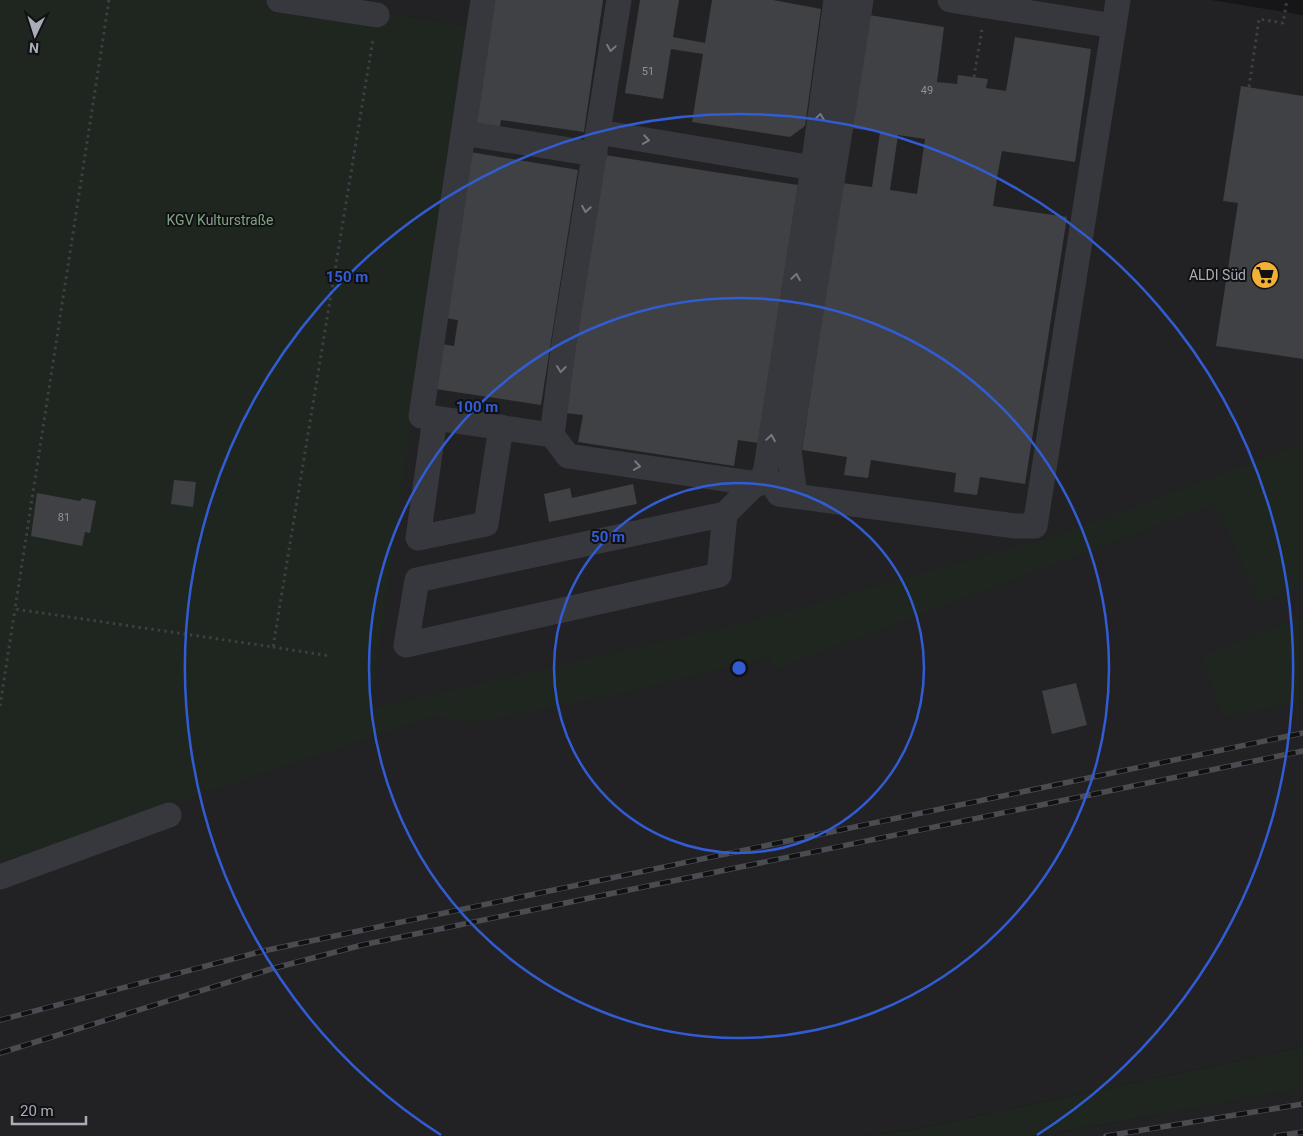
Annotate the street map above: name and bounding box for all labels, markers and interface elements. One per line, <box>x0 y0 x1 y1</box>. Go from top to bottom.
north arrow <box>10 10 60 60</box>
text: N <box>29 40 40 56</box>
one-way arrow <box>607 44 617 53</box>
house number: 51 <box>642 65 654 78</box>
house number: 49 <box>921 84 933 97</box>
one-way arrow <box>814 112 825 120</box>
one-way arrow <box>642 135 650 145</box>
one-way arrow <box>582 204 592 213</box>
park label: KGV Kulturstraße <box>167 212 273 228</box>
supermarket icon: ALDI Süd <box>1250 260 1280 290</box>
place label: ALDI Süd <box>1189 267 1246 283</box>
text: 150 m <box>326 268 368 286</box>
one-way arrow <box>790 273 800 282</box>
one-way arrow <box>556 366 567 374</box>
text: 100 m <box>456 398 498 416</box>
one-way arrow <box>765 434 775 442</box>
one-way arrow <box>633 460 641 471</box>
house number: 81 <box>58 511 70 524</box>
text: 50 m <box>591 528 625 546</box>
centre of rings <box>730 659 748 677</box>
scale bar <box>12 1094 86 1126</box>
text: 20 m <box>20 1102 54 1120</box>

